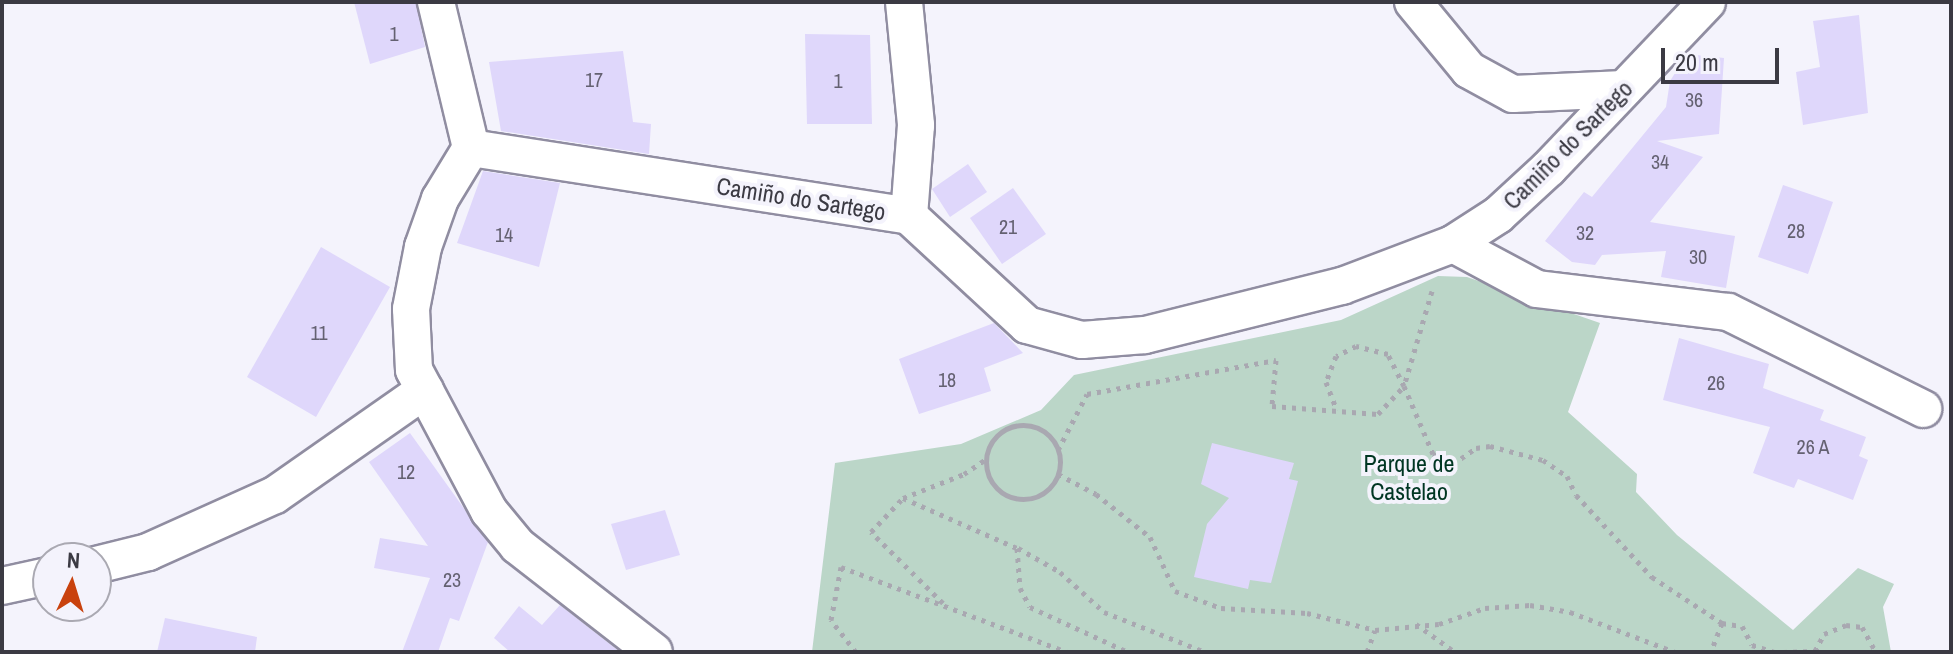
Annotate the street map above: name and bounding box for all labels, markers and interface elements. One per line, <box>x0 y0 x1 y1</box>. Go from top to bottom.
house number: 1 <box>389 21 399 45</box>
scale bar <box>1665 32 1783 82</box>
text: 20 m <box>1675 46 1719 78</box>
house number: 17 <box>585 67 603 91</box>
house number: 1 <box>833 68 843 92</box>
street label: Camiño do Sartego <box>1497 74 1639 216</box>
house number: 36 <box>1685 87 1703 111</box>
house number: 34 <box>1651 149 1669 173</box>
street label: Camiño do Sartego <box>714 171 888 227</box>
house number: 21 <box>999 214 1017 238</box>
house number: 28 <box>1787 218 1805 242</box>
house number: 32 <box>1576 220 1594 244</box>
house number: 14 <box>495 222 513 246</box>
house number: 30 <box>1689 244 1707 268</box>
house number: 11 <box>310 320 328 344</box>
house number: 18 <box>938 367 956 391</box>
house number: 26 <box>1707 370 1725 394</box>
house number: 26 A <box>1796 434 1830 458</box>
park label: Parque de Castelao <box>1364 450 1454 506</box>
house number: 12 <box>397 459 415 483</box>
north arrow <box>32 542 112 622</box>
text: N <box>66 545 81 575</box>
house number: 23 <box>443 567 461 591</box>

